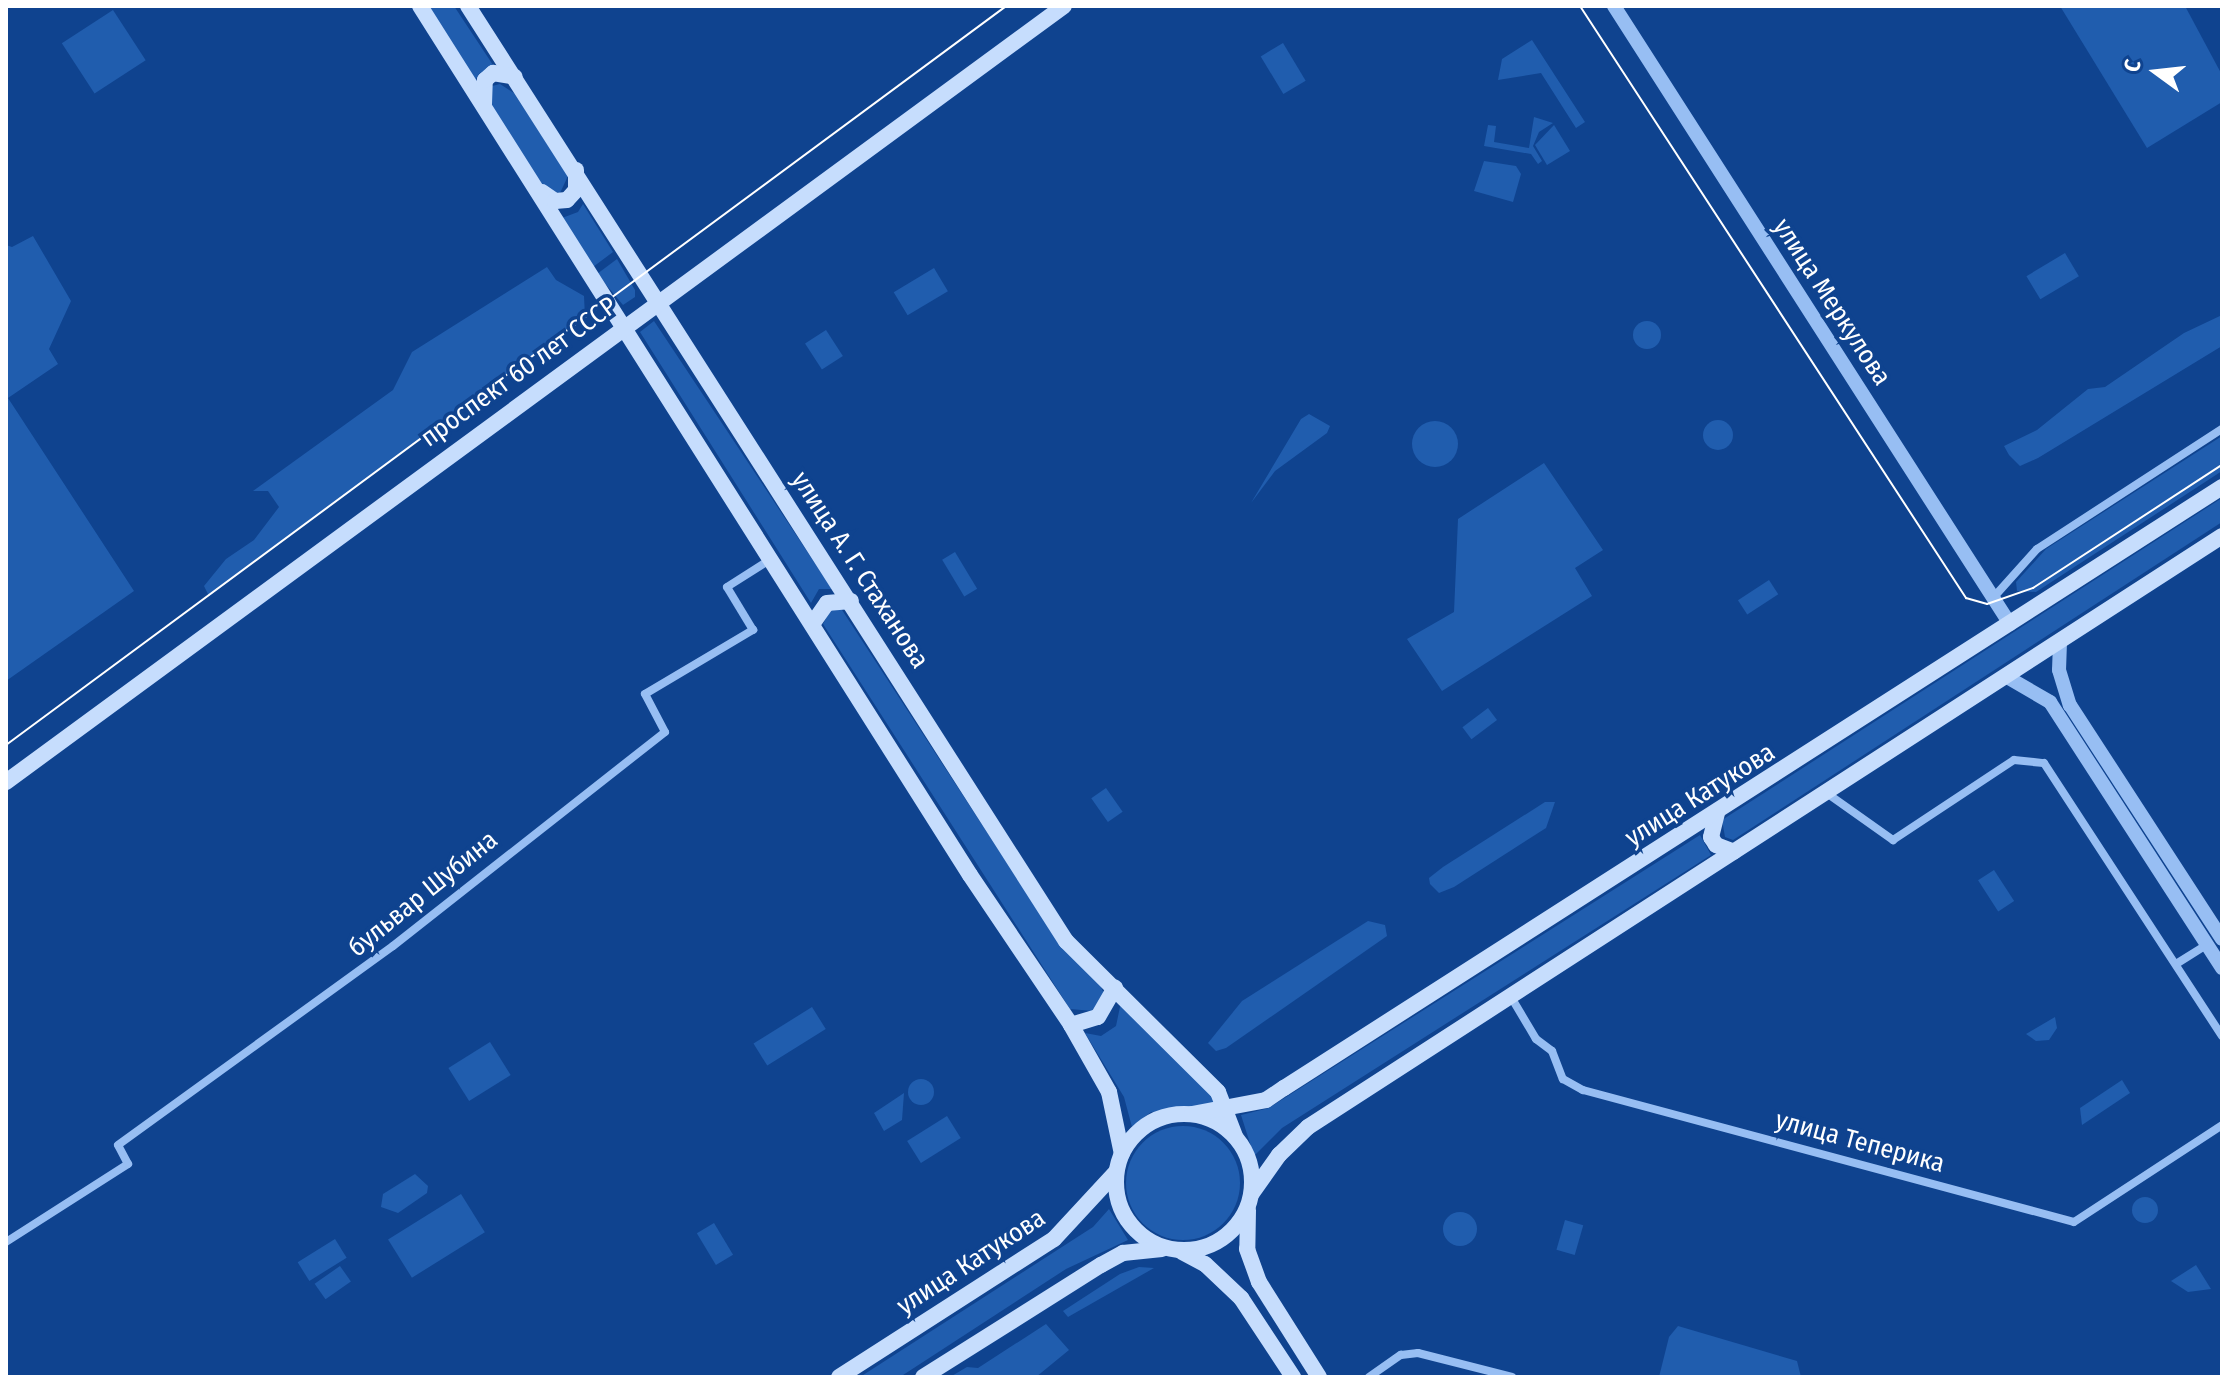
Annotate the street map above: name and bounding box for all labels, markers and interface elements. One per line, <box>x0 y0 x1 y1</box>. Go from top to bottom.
north arrow <box>2116 32 2196 112</box>
text: С <box>2118 57 2147 75</box>
street label: улица Меркулова <box>1766 213 1898 391</box>
street label: проспект 60 лет СССР <box>415 290 623 454</box>
street label: улица А. Г. Стаханова <box>785 466 935 674</box>
street label: улица Катукова <box>1619 737 1781 853</box>
street label: бульвар Шубина <box>342 824 504 964</box>
street label: улица Теперика <box>1772 1104 1948 1180</box>
street label: улица Катукова <box>891 1202 1051 1322</box>

